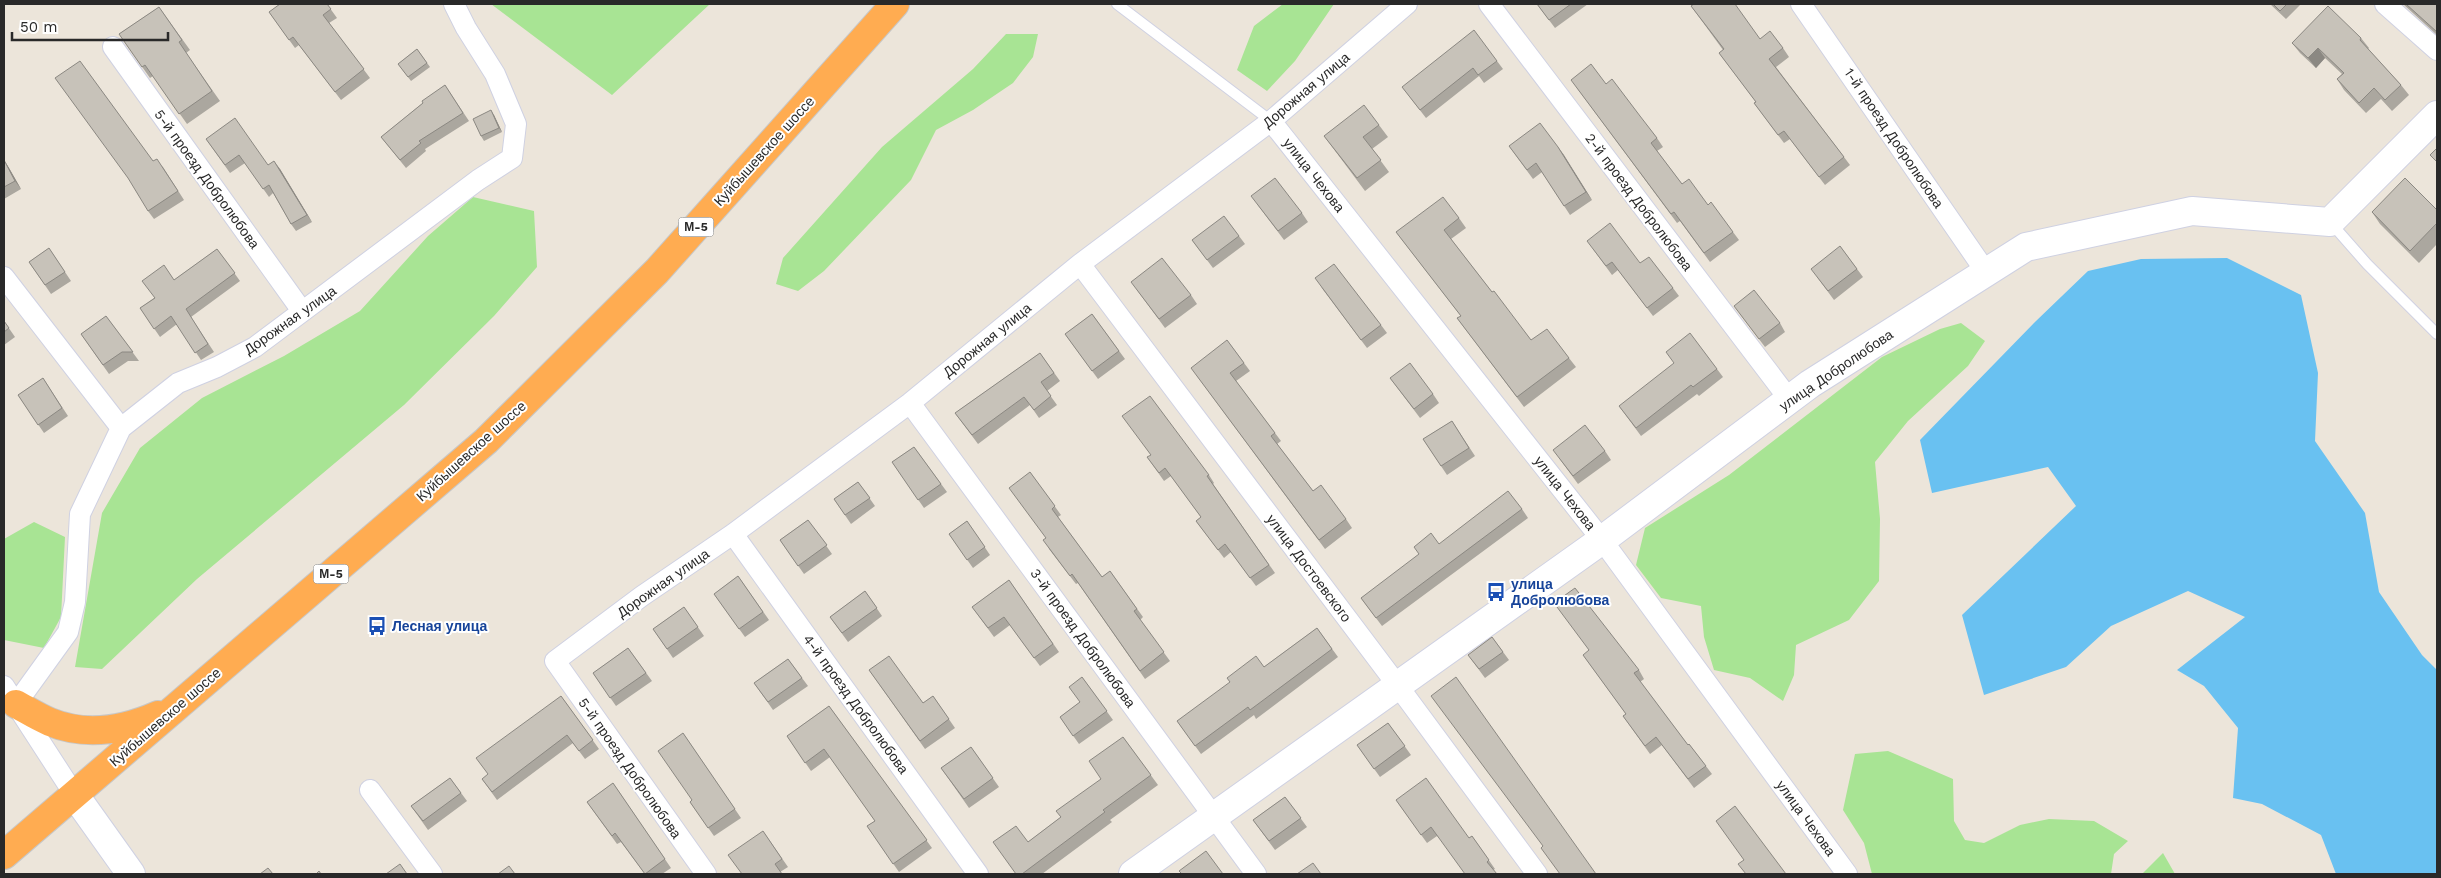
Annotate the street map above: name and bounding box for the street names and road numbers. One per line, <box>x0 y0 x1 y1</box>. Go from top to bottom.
street label: Дорожная улица <box>1259 49 1353 131</box>
street label: 1-й проезд Добролюбова <box>1841 65 1947 211</box>
street label: Куйбышевское шоссе <box>711 93 818 209</box>
street label: 5-й проезд Добролюбова <box>151 106 263 252</box>
street label: 2-й проезд Добролюбова <box>1582 130 1696 274</box>
street label: улица Чехова <box>1280 135 1348 215</box>
road number: М-5 <box>678 218 714 236</box>
street label: Дорожная улица <box>241 282 339 358</box>
street label: Дорожная улица <box>940 299 1034 380</box>
street label: улица Добролюбова <box>1776 326 1896 414</box>
street label: Куйбышевское шоссе <box>413 397 529 504</box>
street label: улица Чехова <box>1531 453 1599 533</box>
street label: улица Достоевского <box>1263 511 1355 625</box>
street label: Дорожная улица <box>614 545 712 621</box>
road number: М-5 <box>314 564 348 584</box>
street label: 3-й проезд Добролюбова <box>1027 565 1139 711</box>
street label: 4-й проезд Добролюбова <box>800 631 912 777</box>
street label: Куйбышевское шоссе <box>106 664 224 770</box>
street label: 5-й проезд Добролюбова <box>575 695 685 841</box>
street label: улица Чехова <box>1773 777 1839 859</box>

